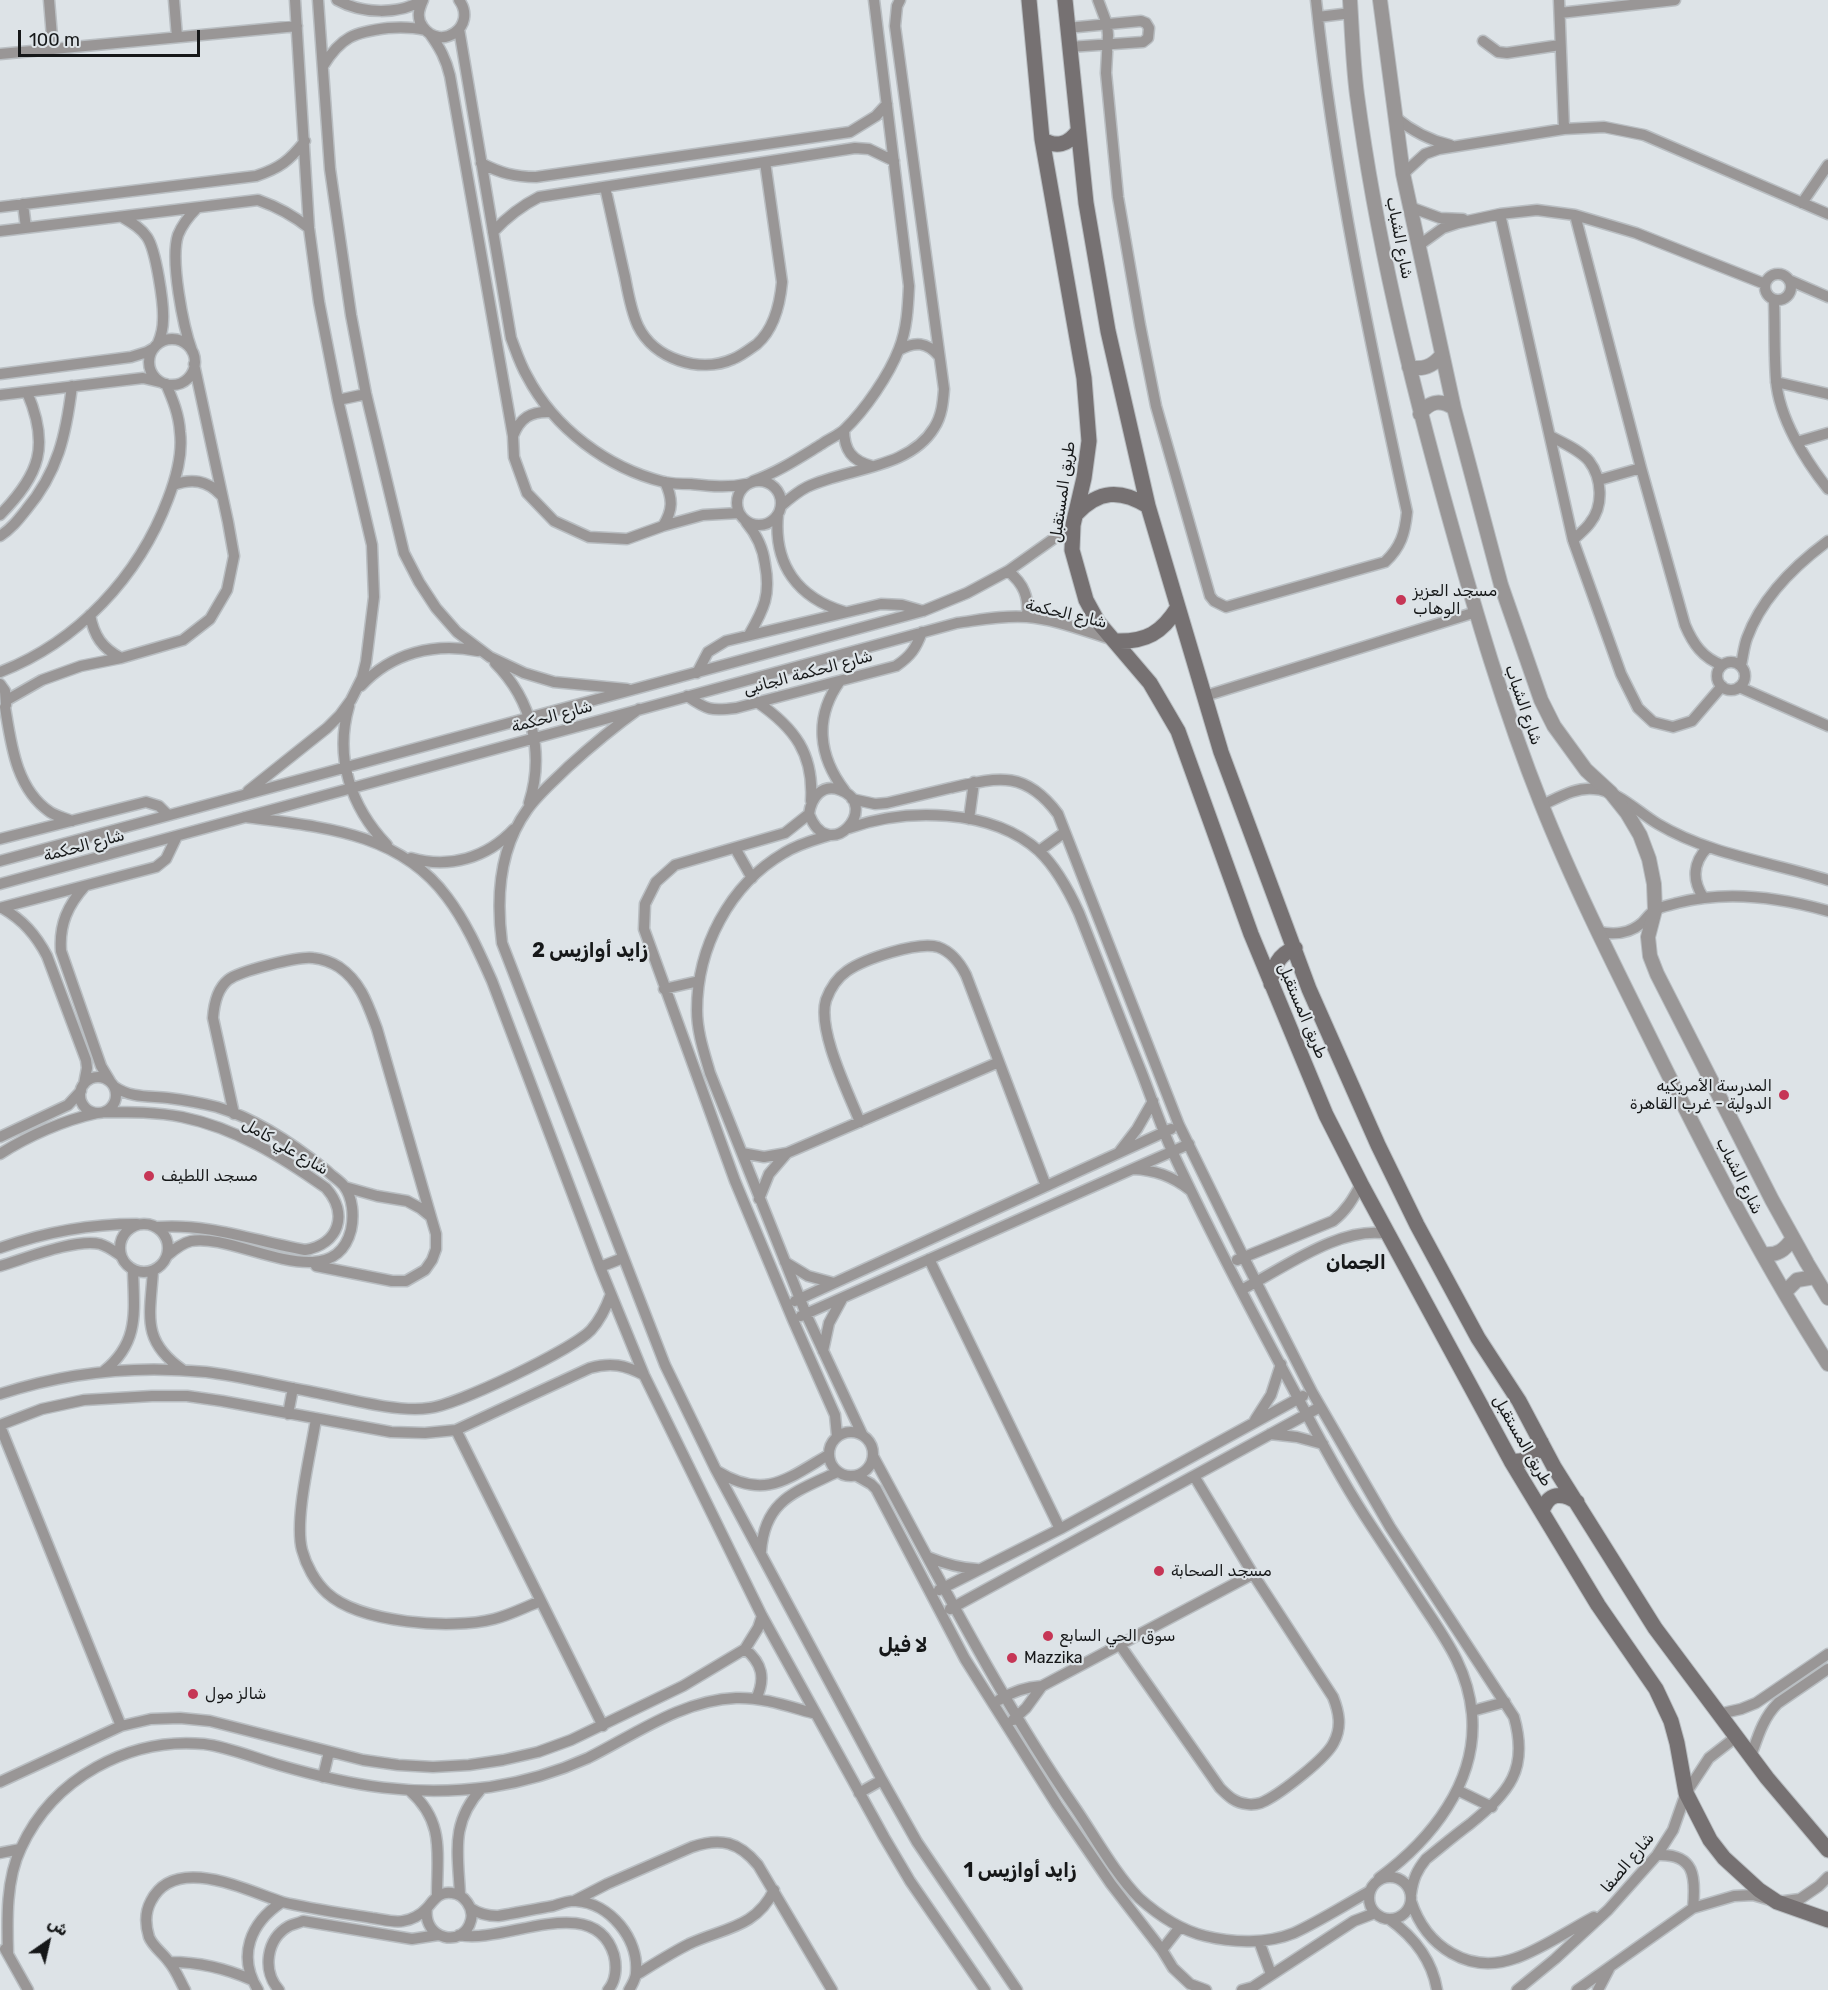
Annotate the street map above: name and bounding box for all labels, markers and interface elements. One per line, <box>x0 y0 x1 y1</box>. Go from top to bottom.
scale bar <box>21 18 202 56</box>
text: 100 m <box>29 29 80 51</box>
street label: شارع الشباب <box>1382 195 1416 281</box>
street label: طريق المستقبل <box>1046 440 1080 544</box>
place label: مسجد العزيز الوهاب <box>1413 581 1497 619</box>
marker: مسجد العزيز الوهاب <box>1394 593 1408 607</box>
street label: شارع الحكمة <box>1023 595 1109 633</box>
street label: شارع الحكمة الجانبى <box>741 647 875 699</box>
street label: شارع الشباب <box>1500 662 1546 748</box>
street label: شارع الحكمة <box>509 697 595 737</box>
street label: شارع الحكمة <box>41 826 127 866</box>
district label: زايد أوازيس 2 <box>532 939 648 963</box>
street label: طريق المستقبل <box>1273 960 1331 1062</box>
place label: المدرسة الأمريكيه الدولية - غرب القاهرة <box>1630 1076 1772 1114</box>
marker: المدرسة الأمريكيه الدولية - غرب القاهرة <box>1777 1088 1791 1102</box>
street label: شارع علي كامل <box>238 1115 332 1179</box>
street label: شارع الشباب <box>1711 1134 1767 1218</box>
place label: مسجد اللطيف <box>161 1166 258 1186</box>
marker: مسجد اللطيف <box>142 1169 156 1183</box>
district label: الجمان <box>1326 1251 1386 1275</box>
street label: طريق المستقبل <box>1488 1392 1556 1490</box>
place label: مسجد الصحابة <box>1171 1561 1272 1581</box>
marker: مسجد الصحابة <box>1152 1564 1166 1578</box>
place label: سوق الحي السابع <box>1060 1626 1175 1646</box>
marker: سوق الحي السابع <box>1041 1629 1055 1643</box>
district label: لا فيل <box>878 1634 928 1658</box>
place label: Mazzika <box>1024 1648 1083 1668</box>
marker: Mazzika <box>1005 1651 1019 1665</box>
place label: شالز مول <box>205 1684 266 1704</box>
marker: شالز مول <box>186 1687 200 1701</box>
street label: شارع الصفا <box>1597 1829 1659 1897</box>
district label: زايد أوازيس 1 <box>964 1859 1076 1883</box>
north arrow <box>18 1912 78 1972</box>
text: ش <box>45 1913 72 1940</box>

